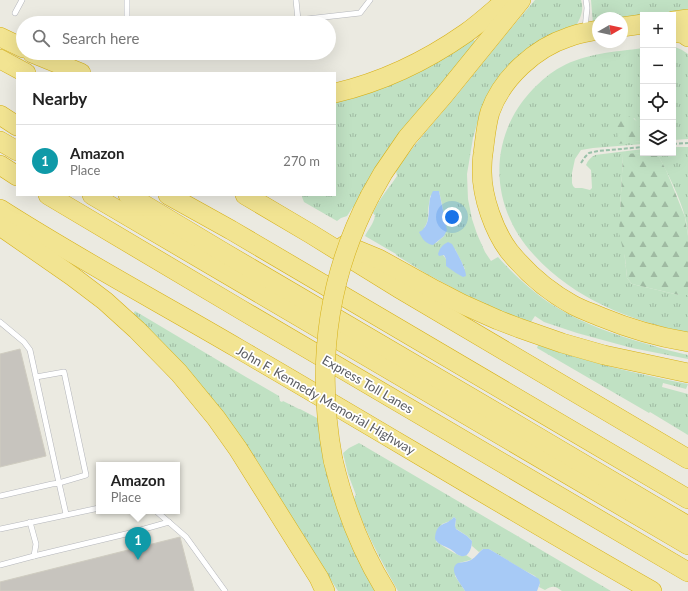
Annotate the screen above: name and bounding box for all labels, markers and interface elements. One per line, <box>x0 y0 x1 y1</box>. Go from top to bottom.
north arrow <box>592 12 628 48</box>
map controls <box>640 12 676 156</box>
button: + <box>640 12 676 48</box>
search box <box>16 16 336 60</box>
icon: search <box>30 27 52 49</box>
text: Search here <box>62 29 139 47</box>
button: − <box>640 48 676 84</box>
button: locate <box>640 84 676 120</box>
text: Nearby <box>32 88 87 109</box>
button: layers <box>640 120 676 156</box>
text: Amazon <box>70 144 124 162</box>
text: 1 <box>41 153 49 169</box>
text: 270 m <box>283 153 320 169</box>
text: Place <box>70 162 100 178</box>
your location <box>442 207 462 227</box>
street label: John F. Kennedy Memorial Highway <box>234 342 419 458</box>
street label: Express Toll Lanes <box>320 351 417 417</box>
popup <box>96 462 180 514</box>
text: Amazon <box>111 471 165 489</box>
text: Place <box>111 489 141 505</box>
pin: 1 <box>125 527 151 560</box>

